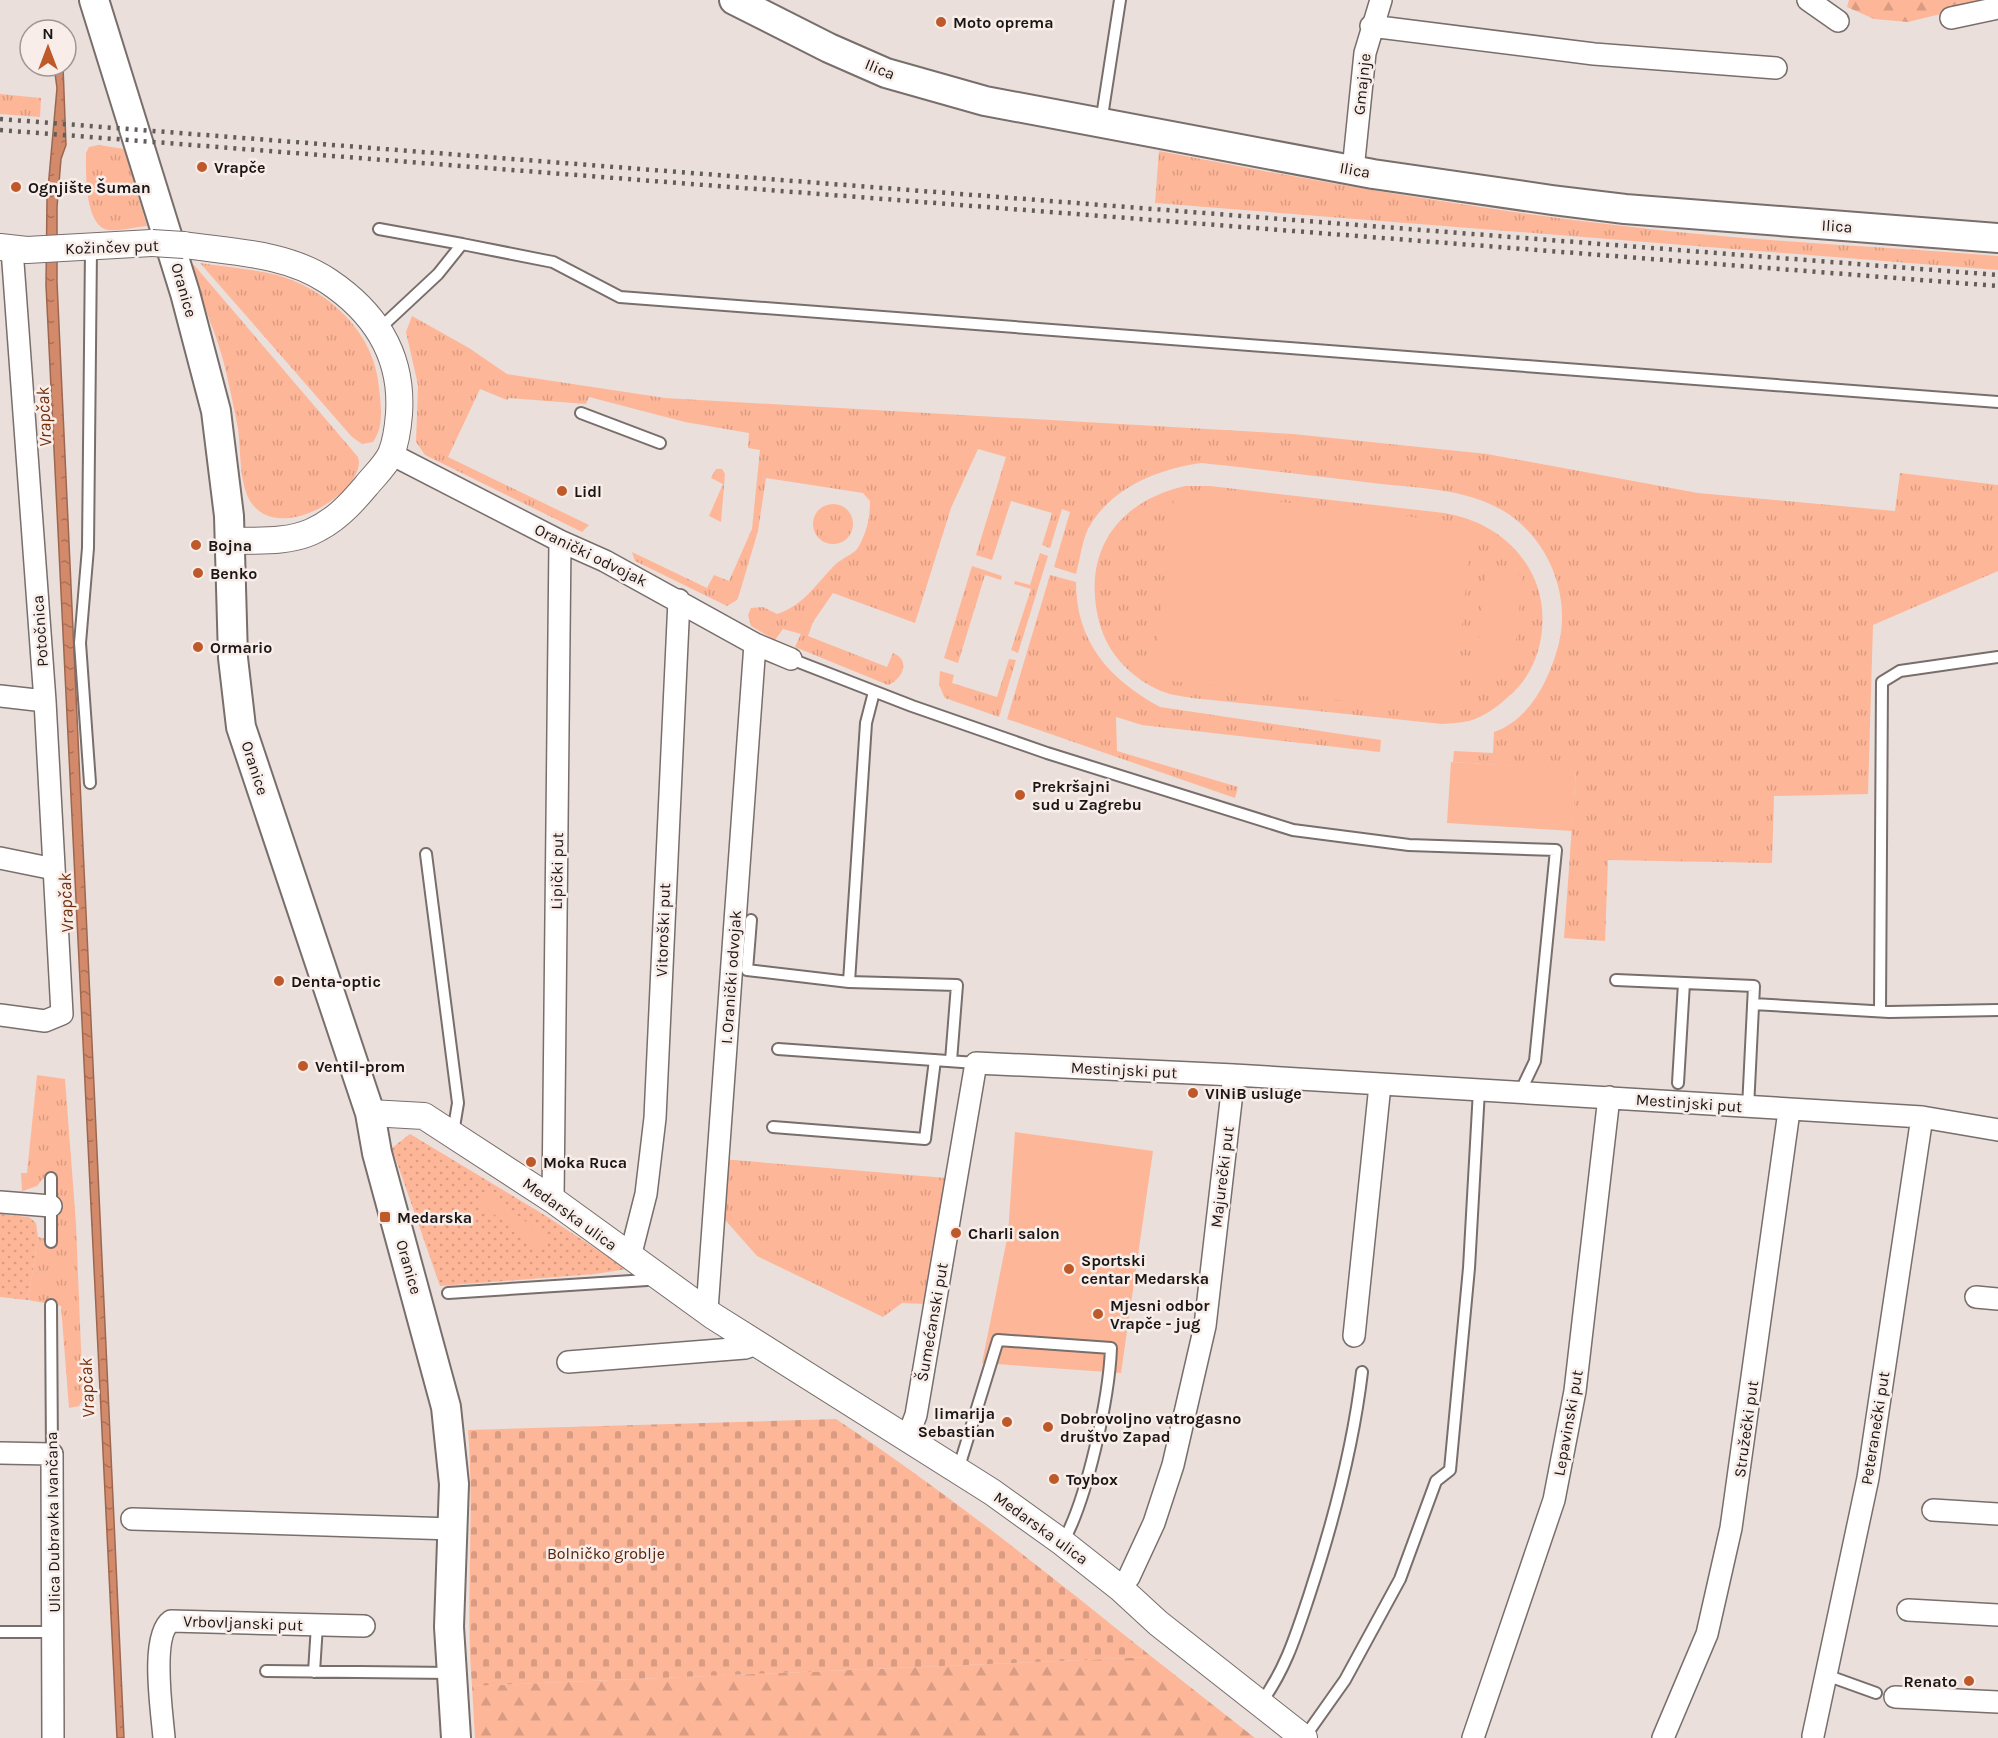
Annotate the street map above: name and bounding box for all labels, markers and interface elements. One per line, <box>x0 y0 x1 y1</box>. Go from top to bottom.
place label: Moto oprema <box>953 13 1054 32</box>
marker: Moto oprema <box>934 15 948 29</box>
north arrow <box>18 18 78 78</box>
text: N <box>42 24 54 43</box>
street label: Gmajnje <box>1349 52 1375 116</box>
street label: Ilica <box>862 54 898 84</box>
place label: Vrapče <box>214 158 265 177</box>
street label: Ilica <box>1338 158 1372 182</box>
marker: Vrapče <box>195 160 209 174</box>
place label: Ognjište Šuman <box>28 177 151 197</box>
marker: Ognjište Šuman <box>9 180 23 194</box>
street label: Ilica <box>1821 215 1853 237</box>
street label: Kožinčev put <box>65 236 159 258</box>
street label: Oranice <box>167 261 201 319</box>
water label: Vrapčak <box>31 385 57 448</box>
place label: Lidl <box>574 482 602 501</box>
marker: Lidl <box>555 484 569 498</box>
street label: Oranički odvojak <box>532 519 650 591</box>
place label: Bojna <box>208 536 252 555</box>
marker: Bojna <box>189 538 203 552</box>
place label: Benko <box>210 564 257 583</box>
marker: Benko <box>191 566 205 580</box>
street label: Potočnica <box>28 594 52 668</box>
place label: Ormario <box>210 638 272 657</box>
marker: Ormario <box>191 640 205 654</box>
street label: Oranice <box>237 739 273 797</box>
place label: Prekršajni sud u Zagrebu <box>1032 777 1142 814</box>
marker: Prekršajni sud u Zagrebu <box>1013 788 1027 802</box>
street label: Lipički put <box>547 832 567 910</box>
water label: Vrapčak <box>53 871 79 934</box>
street label: Vitoroški put <box>652 883 674 977</box>
street label: I. Oranički odvojak <box>717 909 745 1045</box>
place label: Denta-optic <box>291 972 381 991</box>
marker: Denta-optic <box>272 974 286 988</box>
place label: Ventil-prom <box>315 1057 405 1076</box>
street label: Mestinjski put <box>1070 1058 1178 1082</box>
marker: Ventil-prom <box>296 1059 310 1073</box>
place label: VINiB usluge <box>1205 1084 1302 1103</box>
marker: VINiB usluge <box>1186 1086 1200 1100</box>
street label: Mestinjski put <box>1635 1090 1743 1116</box>
street label: Majurečki put <box>1206 1125 1238 1229</box>
place label: Moka Ruca <box>543 1153 627 1172</box>
marker: Moka Ruca <box>524 1155 538 1169</box>
street label: Medarska ulica <box>519 1173 621 1255</box>
place label: Medarska <box>397 1208 472 1227</box>
marker: Medarska <box>378 1210 392 1224</box>
place label: Charli salon <box>968 1224 1060 1243</box>
marker: Charli salon <box>949 1226 963 1240</box>
street label: Oranice <box>392 1238 426 1296</box>
place label: Sportski centar Medarska <box>1081 1251 1209 1288</box>
street label: Šumećanski put <box>912 1261 952 1383</box>
marker: Sportski centar Medarska <box>1062 1262 1076 1276</box>
place label: Mjesni odbor Vrapče - jug <box>1110 1296 1210 1333</box>
marker: Mjesni odbor Vrapče - jug <box>1091 1307 1105 1321</box>
water label: Vrapčak <box>74 1356 100 1419</box>
street label: Lepavinski put <box>1549 1368 1587 1478</box>
street label: Peteranečki put <box>1857 1370 1893 1486</box>
street label: Stružečki put <box>1730 1379 1762 1479</box>
place label: limarija Sebastian <box>918 1404 995 1441</box>
place label: Dobrovoljno vatrogasno društvo Zapad <box>1060 1409 1241 1446</box>
marker: limarija Sebastian <box>1000 1415 1014 1429</box>
marker: Dobrovoljno vatrogasno društvo Zapad <box>1041 1420 1055 1434</box>
street label: Ulica Dubravka Ivančana <box>42 1431 64 1613</box>
place label: Toybox <box>1066 1470 1118 1489</box>
marker: Toybox <box>1047 1472 1061 1486</box>
street label: Medarska ulica <box>990 1487 1092 1569</box>
park label: Bolničko groblje <box>547 1544 665 1563</box>
street label: Vrbovljanski put <box>183 1611 303 1635</box>
place label: Renato <box>1904 1672 1957 1691</box>
marker: Renato <box>1962 1674 1976 1688</box>

